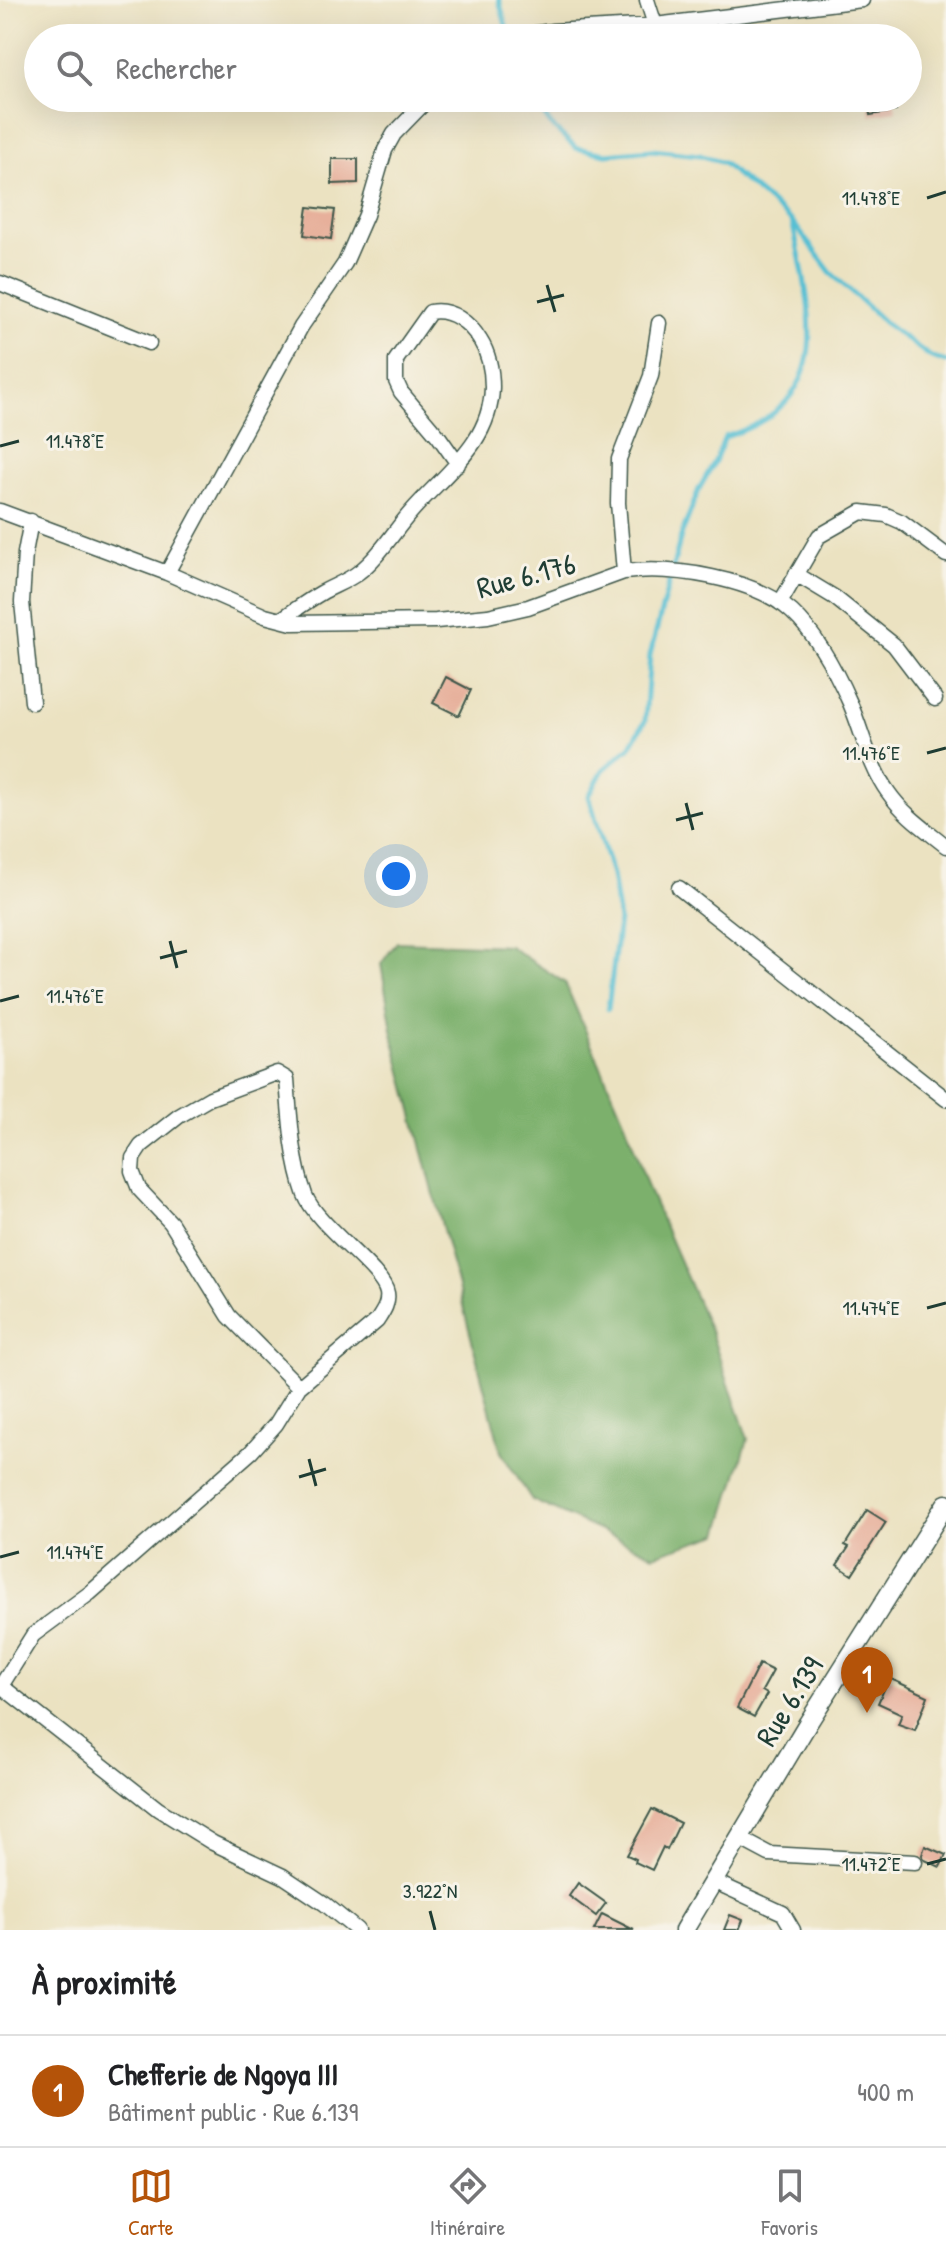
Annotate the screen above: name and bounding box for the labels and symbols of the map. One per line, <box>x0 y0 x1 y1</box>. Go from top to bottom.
text: 11.478°E <box>842 184 900 211</box>
text: 11.478°E <box>46 427 104 454</box>
street label: Rue 6.176 <box>472 543 580 607</box>
text: 11.476°E <box>842 739 900 766</box>
your location <box>376 856 416 896</box>
text: 11.476°E <box>46 982 104 1009</box>
text: 11.474°E <box>842 1294 900 1321</box>
text: 11.474°E <box>46 1538 104 1565</box>
pin: 1 <box>841 1647 893 1713</box>
street label: Rue 6.139 <box>746 1649 832 1753</box>
text: 11.472°E <box>841 1850 901 1877</box>
text: 3.922°N <box>403 1877 457 1904</box>

